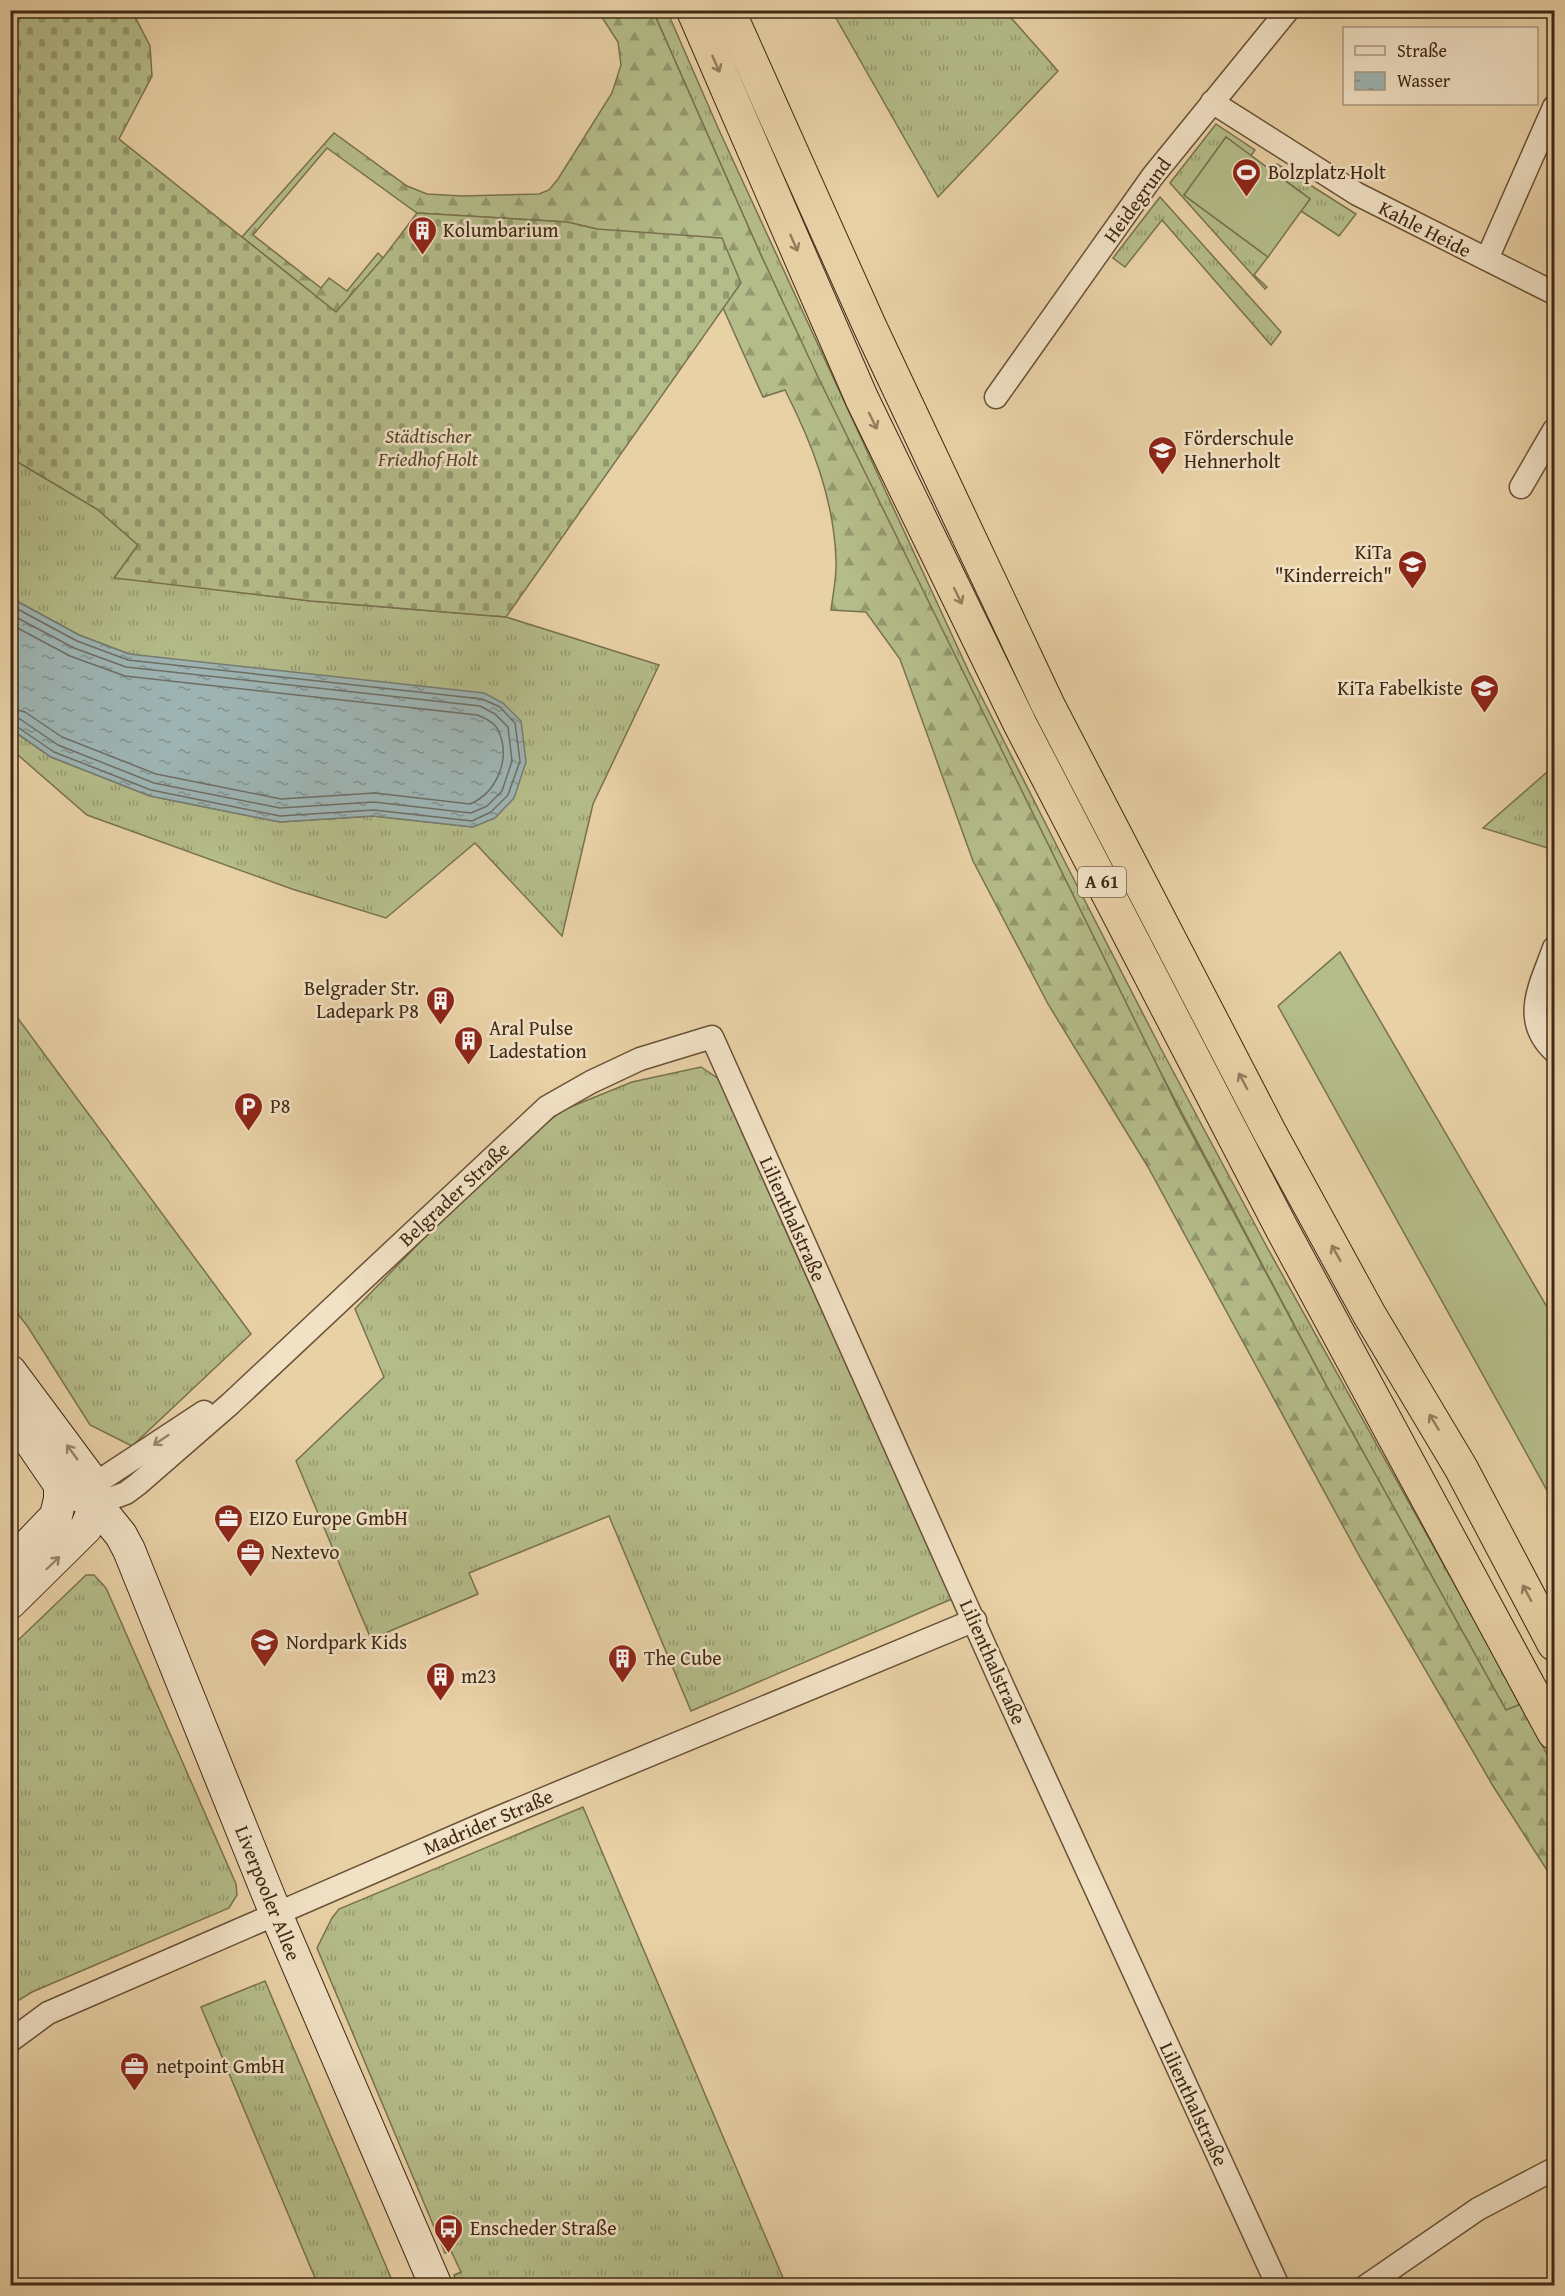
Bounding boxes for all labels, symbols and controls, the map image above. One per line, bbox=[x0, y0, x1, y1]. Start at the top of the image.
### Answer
legend bbox=[1343, 27, 1538, 105]
text: Straße bbox=[1397, 37, 1447, 64]
one-way arrow bbox=[711, 54, 722, 73]
text: Wasser bbox=[1397, 67, 1451, 94]
street label: Heidegrund bbox=[1096, 151, 1178, 248]
sports icon: Bolzplatz Holt bbox=[1231, 156, 1263, 198]
place label: Bolzplatz Holt bbox=[1268, 157, 1386, 186]
street label: Kahle Heide bbox=[1374, 193, 1476, 264]
building icon: Kolumbarium bbox=[406, 214, 438, 256]
place label: Kolumbarium bbox=[443, 215, 559, 244]
one-way arrow bbox=[789, 233, 800, 251]
one-way arrow bbox=[868, 412, 879, 430]
park label: Städtischer Friedhof Holt bbox=[377, 421, 479, 473]
place label: Förderschule Hehnerholt bbox=[1184, 423, 1294, 475]
school or university icon: Förderschule Hehnerholt bbox=[1147, 434, 1179, 476]
place label: KiTa "Kinderreich" bbox=[1275, 537, 1393, 589]
school or university icon: KiTa "Kinderreich" bbox=[1397, 548, 1429, 590]
one-way arrow bbox=[953, 587, 965, 605]
school or university icon: KiTa Fabelkiste bbox=[1468, 672, 1500, 714]
place label: KiTa Fabelkiste bbox=[1337, 673, 1463, 702]
road number: A 61 bbox=[1078, 867, 1126, 897]
place label: Belgrader Str. Ladepark P8 bbox=[304, 973, 419, 1025]
building icon: Belgrader Str. Ladepark P8 bbox=[424, 984, 456, 1026]
place label: Aral Pulse Ladestation bbox=[489, 1013, 587, 1065]
building icon: Aral Pulse Ladestation bbox=[452, 1024, 484, 1066]
one-way arrow bbox=[1237, 1073, 1248, 1091]
parking icon: P8 bbox=[233, 1090, 265, 1132]
place label: P8 bbox=[270, 1091, 290, 1120]
street label: Belgrader Straße bbox=[392, 1135, 515, 1253]
street label: Lilienthalstraße bbox=[753, 1152, 834, 1286]
one-way arrow bbox=[1330, 1245, 1342, 1262]
one-way arrow bbox=[1427, 1414, 1439, 1431]
one-way arrow bbox=[154, 1434, 170, 1446]
one-way arrow bbox=[66, 1444, 79, 1460]
office icon: EIZO Europe GmbH bbox=[212, 1502, 244, 1544]
place label: EIZO Europe GmbH bbox=[249, 1503, 408, 1532]
office icon: Nextevo bbox=[234, 1536, 266, 1578]
place label: Nextevo bbox=[271, 1537, 340, 1566]
one-way arrow bbox=[45, 1556, 60, 1570]
one-way arrow bbox=[1521, 1584, 1532, 1602]
street label: Lilienthalstraße bbox=[953, 1595, 1034, 1729]
school or university icon: Nordpark Kids bbox=[249, 1626, 281, 1668]
place label: Nordpark Kids bbox=[286, 1627, 407, 1656]
building icon: The Cube bbox=[607, 1642, 639, 1684]
place label: The Cube bbox=[644, 1643, 722, 1672]
building icon: m23 bbox=[424, 1660, 456, 1702]
place label: m23 bbox=[461, 1661, 497, 1690]
street label: Madrider Straße bbox=[418, 1781, 557, 1862]
street label: Liverpooler Allee bbox=[228, 1821, 309, 1965]
street label: Lilienthalstraße bbox=[1153, 2037, 1236, 2171]
office icon: netpoint GmbH bbox=[119, 2050, 151, 2092]
place label: netpoint GmbH bbox=[156, 2051, 285, 2080]
bus stop icon: Enscheder Straße bbox=[433, 2212, 465, 2254]
place label: Enscheder Straße bbox=[470, 2213, 617, 2242]

